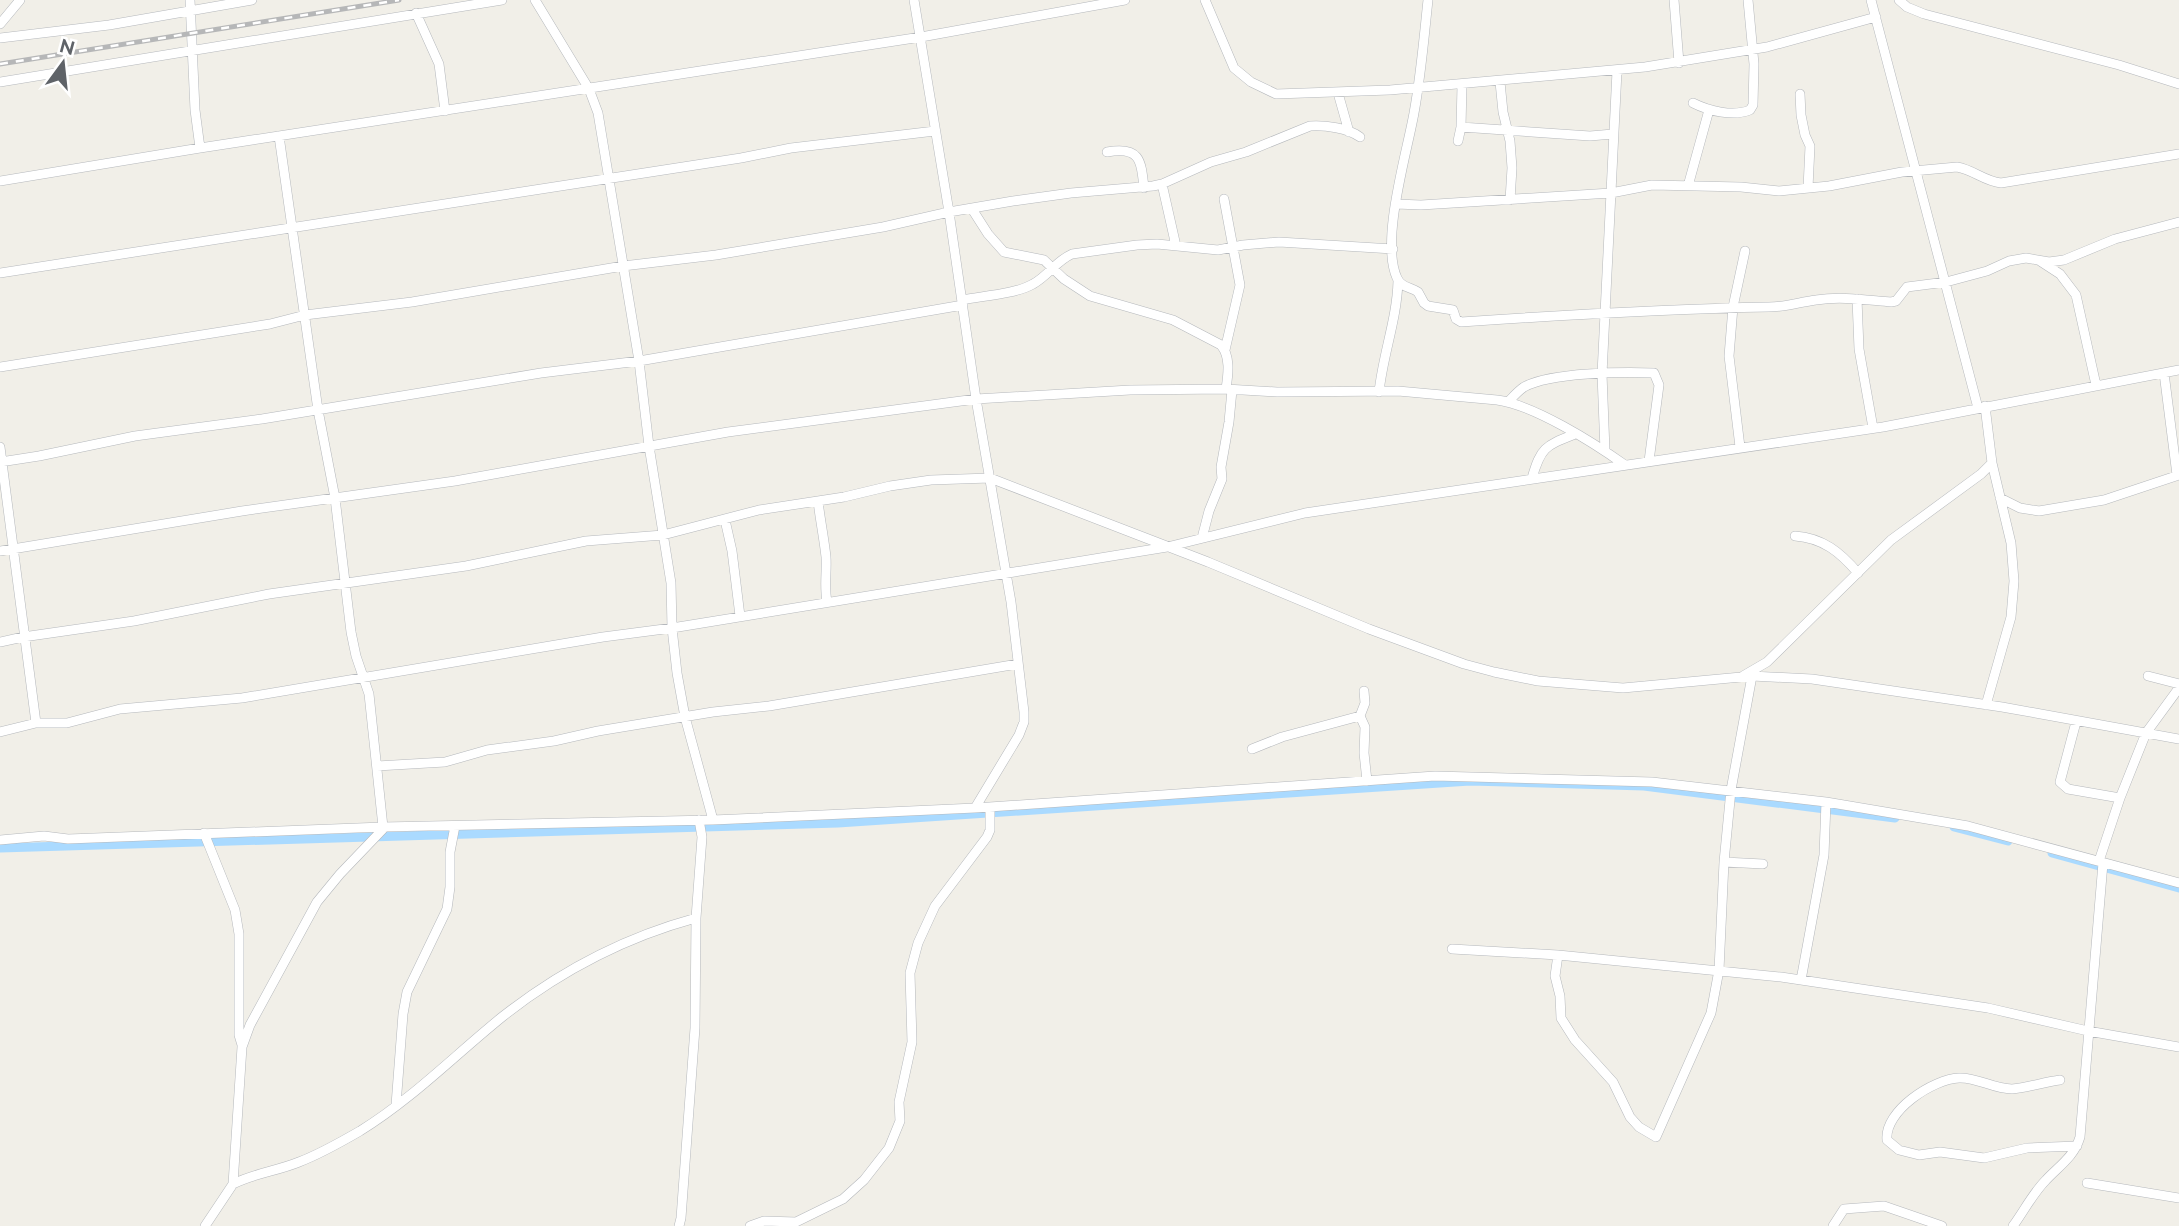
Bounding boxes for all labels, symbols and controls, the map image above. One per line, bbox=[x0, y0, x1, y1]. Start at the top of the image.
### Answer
north arrow bbox=[28, 28, 98, 98]
text: N bbox=[58, 34, 77, 59]

